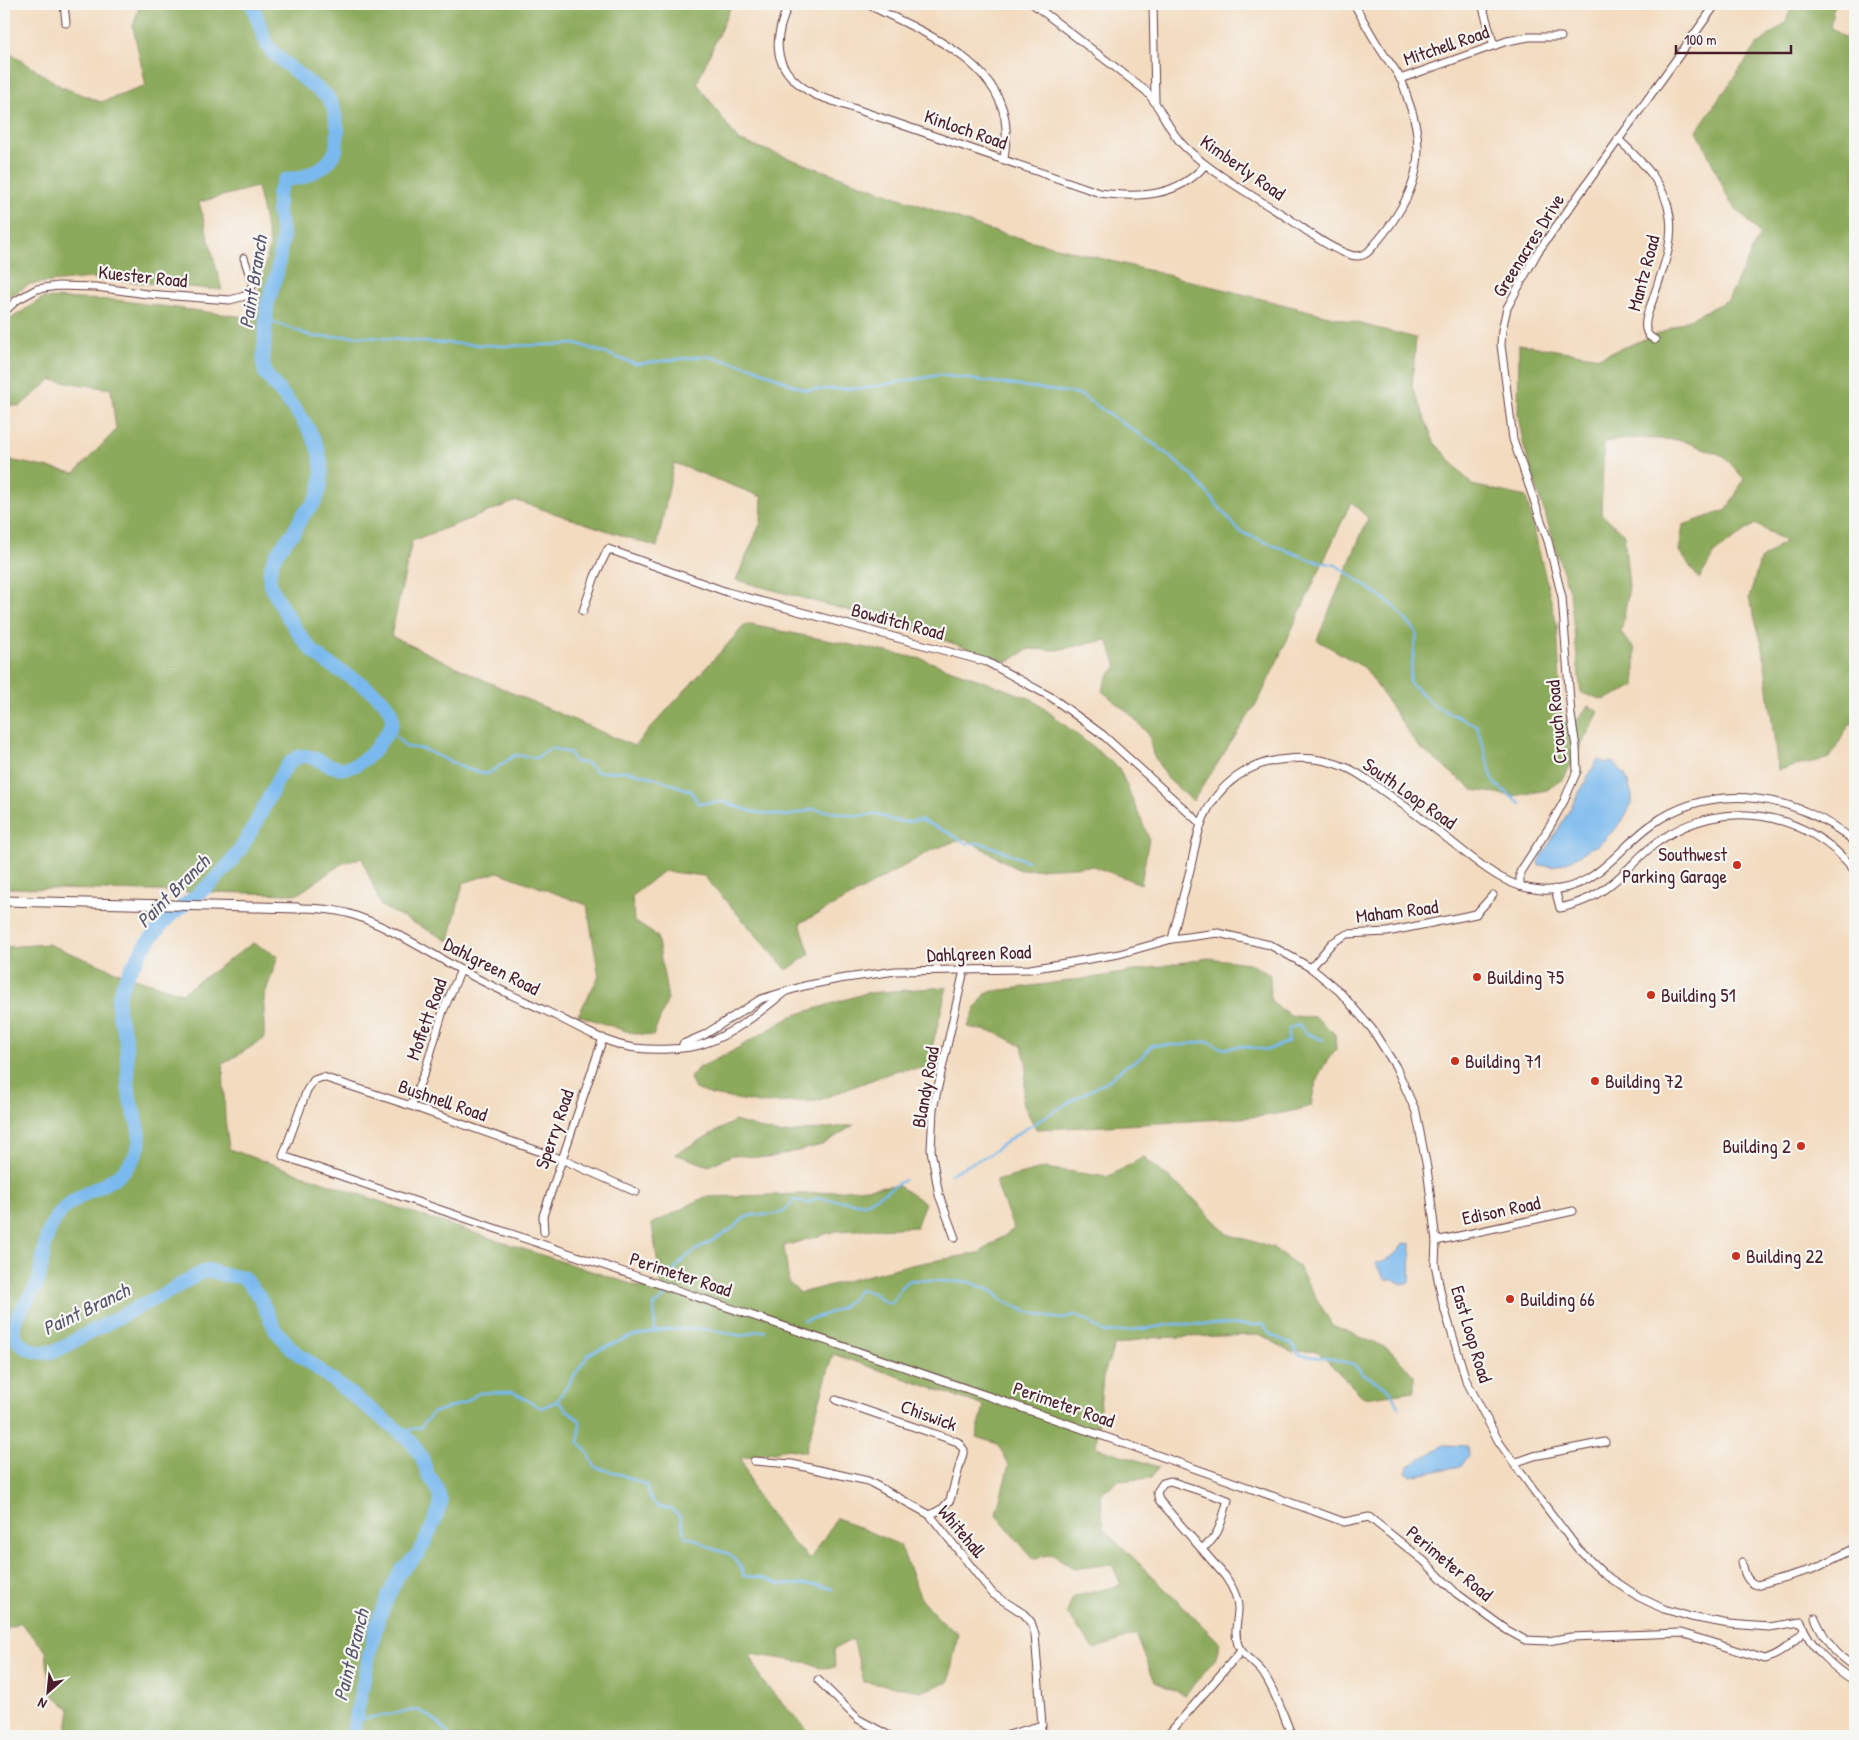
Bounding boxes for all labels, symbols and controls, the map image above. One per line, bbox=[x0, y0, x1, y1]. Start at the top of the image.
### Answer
street label: Mitchell Road bbox=[1400, 18, 1493, 72]
scale bar bbox=[1676, 22, 1792, 54]
text: 100 m bbox=[1684, 29, 1717, 50]
street label: Kinloch Road bbox=[921, 103, 1012, 156]
street label: Kimberly Road bbox=[1195, 128, 1291, 206]
street label: Greenacres Drive bbox=[1486, 188, 1570, 302]
water label: Paint Branch bbox=[232, 232, 273, 330]
street label: Mantz Road bbox=[1620, 232, 1666, 314]
street label: Kuester Road bbox=[97, 258, 189, 294]
street label: Bowditch Road bbox=[849, 596, 948, 646]
street label: Crouch Road bbox=[1539, 679, 1573, 765]
street label: South Loop Road bbox=[1358, 751, 1463, 835]
place label: Southwest Parking Garage bbox=[1622, 841, 1727, 889]
water label: Paint Branch bbox=[130, 847, 216, 933]
marker: Southwest Parking Garage bbox=[1731, 859, 1743, 871]
street label: Maham Road bbox=[1354, 893, 1440, 929]
street label: Dahlgreen Road bbox=[440, 931, 545, 1002]
street label: Dahlgreen Road bbox=[926, 938, 1032, 968]
place label: Building 75 bbox=[1487, 964, 1564, 990]
marker: Building 75 bbox=[1471, 971, 1483, 983]
street label: Moffett Road bbox=[399, 974, 453, 1063]
place label: Building 51 bbox=[1661, 982, 1736, 1008]
marker: Building 51 bbox=[1645, 989, 1657, 1001]
street label: Blandy Road bbox=[905, 1044, 945, 1129]
place label: Building 71 bbox=[1465, 1048, 1541, 1074]
marker: Building 71 bbox=[1449, 1055, 1461, 1067]
place label: Building 72 bbox=[1605, 1068, 1683, 1094]
street label: Bushnell Road bbox=[395, 1073, 491, 1128]
marker: Building 72 bbox=[1589, 1075, 1601, 1087]
street label: Sperry Road bbox=[528, 1085, 580, 1172]
place label: Building 2 bbox=[1722, 1133, 1791, 1159]
marker: Building 2 bbox=[1795, 1140, 1807, 1152]
street label: Edison Road bbox=[1460, 1189, 1543, 1231]
place label: Building 22 bbox=[1746, 1243, 1824, 1269]
street label: Perimeter Road bbox=[627, 1245, 736, 1303]
marker: Building 22 bbox=[1730, 1250, 1742, 1262]
water label: Paint Branch bbox=[38, 1275, 135, 1341]
street label: East Loop Road bbox=[1445, 1282, 1499, 1386]
place label: Building 66 bbox=[1520, 1286, 1595, 1312]
marker: Building 66 bbox=[1504, 1293, 1516, 1305]
street label: Perimeter Road bbox=[1010, 1375, 1119, 1434]
street label: Chiswick bbox=[897, 1393, 961, 1437]
street label: Whitehall bbox=[932, 1499, 992, 1564]
street label: Perimeter Road bbox=[1401, 1519, 1499, 1607]
water label: Paint Branch bbox=[326, 1605, 375, 1703]
north arrow bbox=[22, 1668, 72, 1718]
text: N bbox=[34, 1694, 50, 1714]

